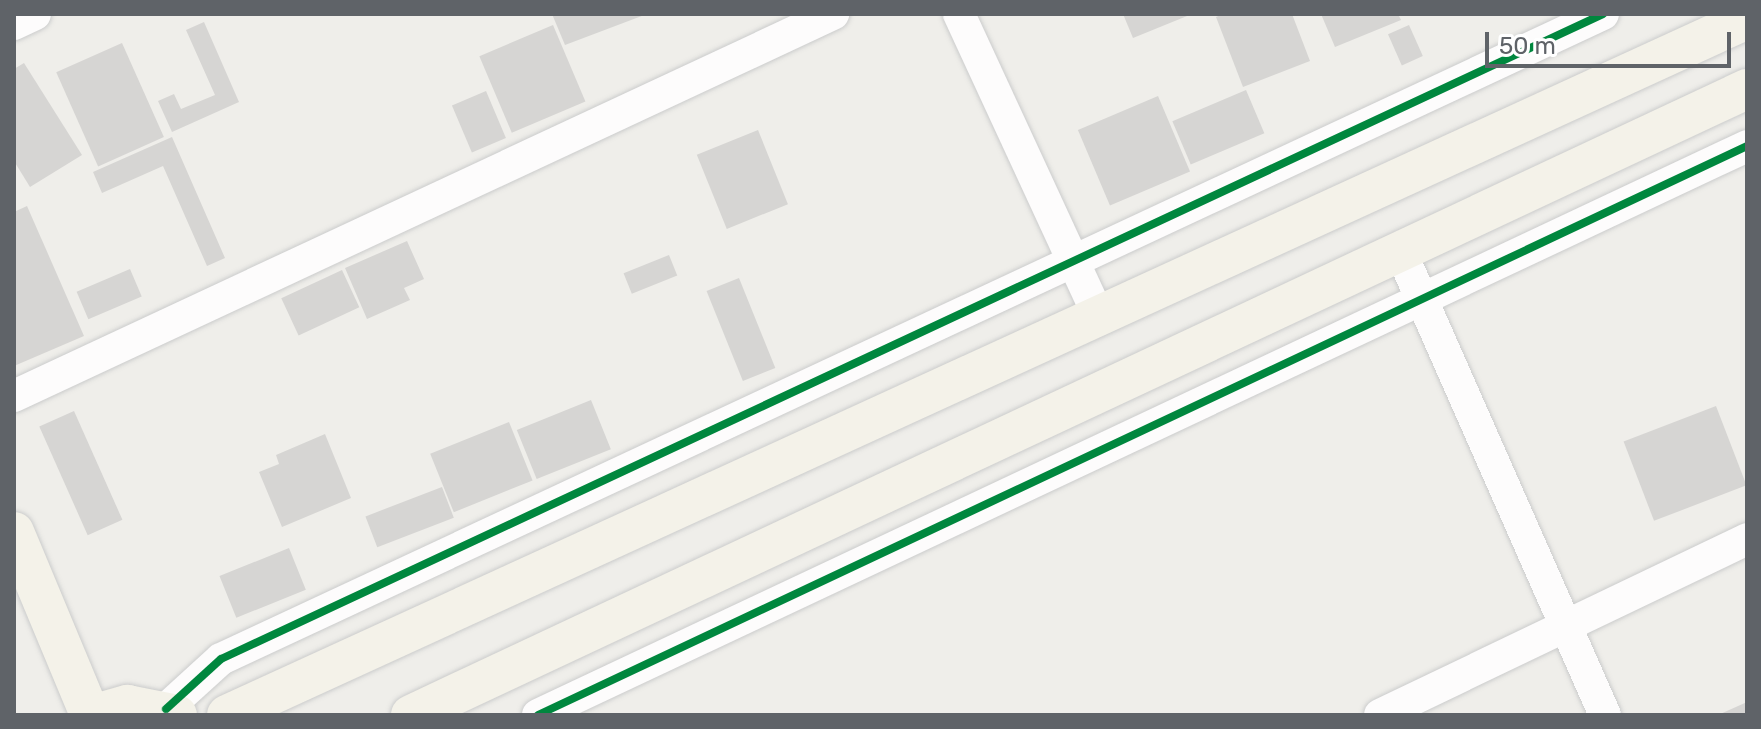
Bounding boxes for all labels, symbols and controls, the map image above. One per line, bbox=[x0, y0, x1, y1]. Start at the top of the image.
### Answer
scale bar bbox=[1489, 16, 1735, 66]
text: 50 m bbox=[1499, 32, 1556, 60]

